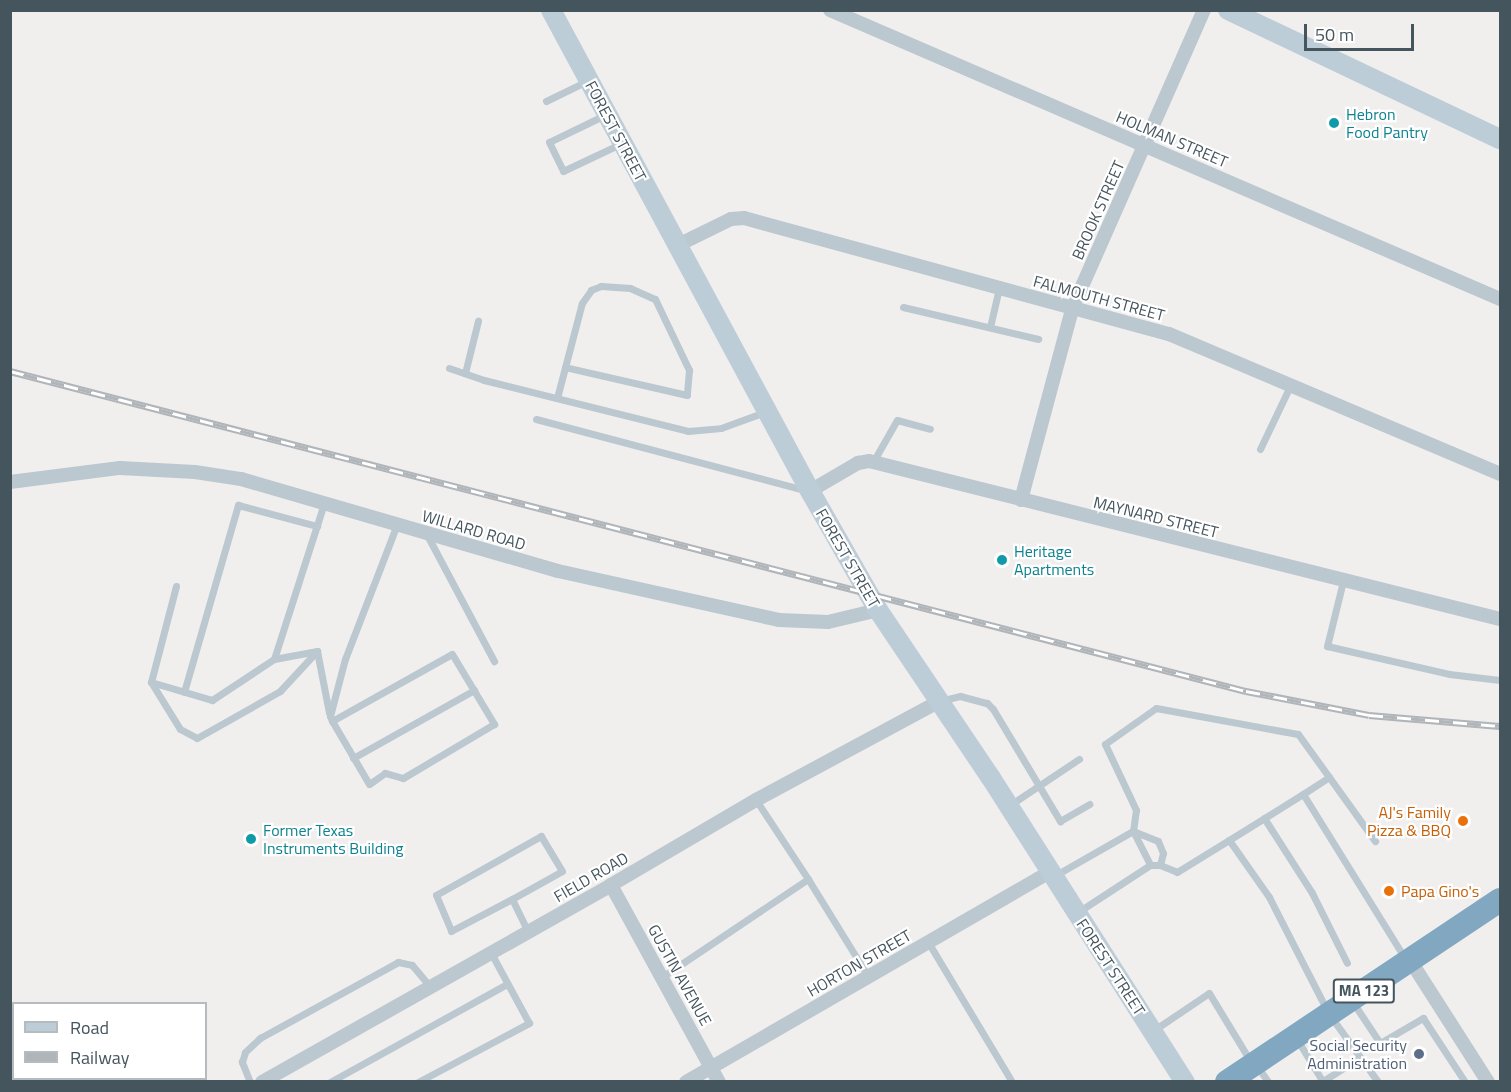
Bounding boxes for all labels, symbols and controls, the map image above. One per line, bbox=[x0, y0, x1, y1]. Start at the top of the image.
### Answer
scale bar bbox=[1307, 12, 1416, 50]
text: 50 m bbox=[1315, 21, 1354, 48]
street label: FOREST STREET bbox=[581, 77, 651, 185]
place label: Hebron Food Pantry bbox=[1346, 104, 1428, 142]
street label: HOLMAN STREET bbox=[1113, 107, 1231, 171]
marker: Hebron Food Pantry bbox=[1327, 116, 1341, 130]
street label: BROOK STREET bbox=[1068, 157, 1128, 263]
street label: FALMOUTH STREET bbox=[1031, 271, 1167, 325]
street label: MAYNARD STREET bbox=[1092, 492, 1220, 542]
street label: FOREST STREET bbox=[812, 505, 884, 611]
street label: WILLARD ROAD bbox=[420, 506, 528, 554]
place label: Heritage Apartments bbox=[1014, 541, 1094, 579]
marker: Heritage Apartments bbox=[995, 553, 1009, 567]
place label: AJ's Family Pizza & BBQ bbox=[1367, 802, 1451, 840]
marker: AJ's Family Pizza & BBQ bbox=[1456, 814, 1470, 828]
place label: Former Texas Instruments Building bbox=[263, 820, 404, 858]
marker: Former Texas Instruments Building bbox=[244, 832, 258, 846]
street label: FIELD ROAD bbox=[550, 848, 632, 906]
place label: Papa Gino's bbox=[1401, 881, 1479, 901]
marker: Papa Gino's bbox=[1382, 884, 1396, 898]
street label: FOREST STREET bbox=[1073, 915, 1149, 1019]
street label: GUSTIN AVENUE bbox=[644, 921, 716, 1029]
street label: HORTON STREET bbox=[803, 925, 915, 1001]
road number: MA 123 bbox=[1332, 979, 1396, 1003]
legend bbox=[12, 1002, 207, 1080]
text: Road bbox=[70, 1014, 109, 1041]
place label: Social Security Administration bbox=[1307, 1035, 1407, 1073]
text: Railway bbox=[70, 1044, 129, 1071]
marker: Social Security Administration bbox=[1412, 1047, 1426, 1061]

